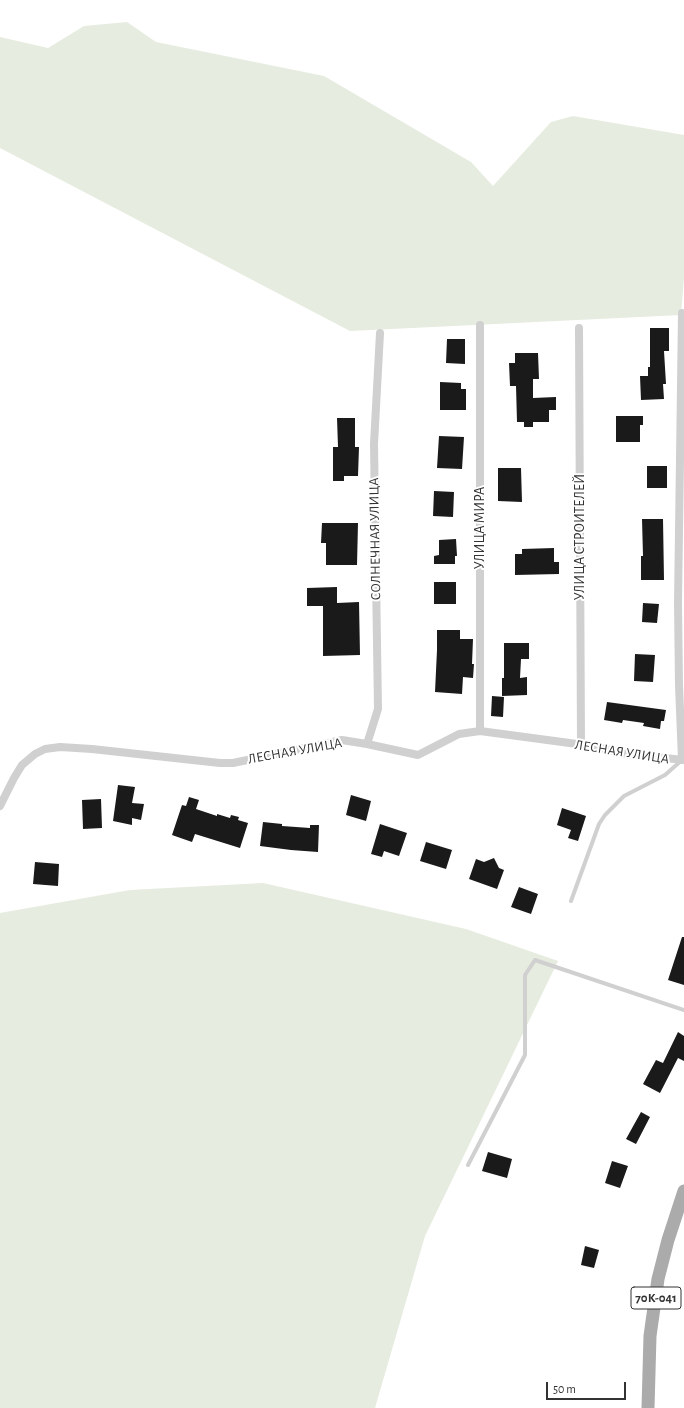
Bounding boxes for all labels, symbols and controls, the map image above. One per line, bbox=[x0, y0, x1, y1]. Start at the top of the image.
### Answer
street label: УЛИЦА СТРОИТЕЛЕЙ bbox=[572, 474, 588, 600]
street label: СОЛНЕЧНАЯ УЛИЦА bbox=[366, 477, 384, 601]
street label: УЛИЦА МИРА bbox=[472, 487, 488, 569]
street label: ЛЕСНАЯ УЛИЦА bbox=[247, 734, 343, 768]
street label: ЛЕСНАЯ УЛИЦА bbox=[574, 736, 670, 768]
road number: 70К-041 bbox=[631, 1287, 681, 1309]
scale bar bbox=[548, 1374, 628, 1400]
text: 50 m bbox=[553, 1383, 576, 1395]

